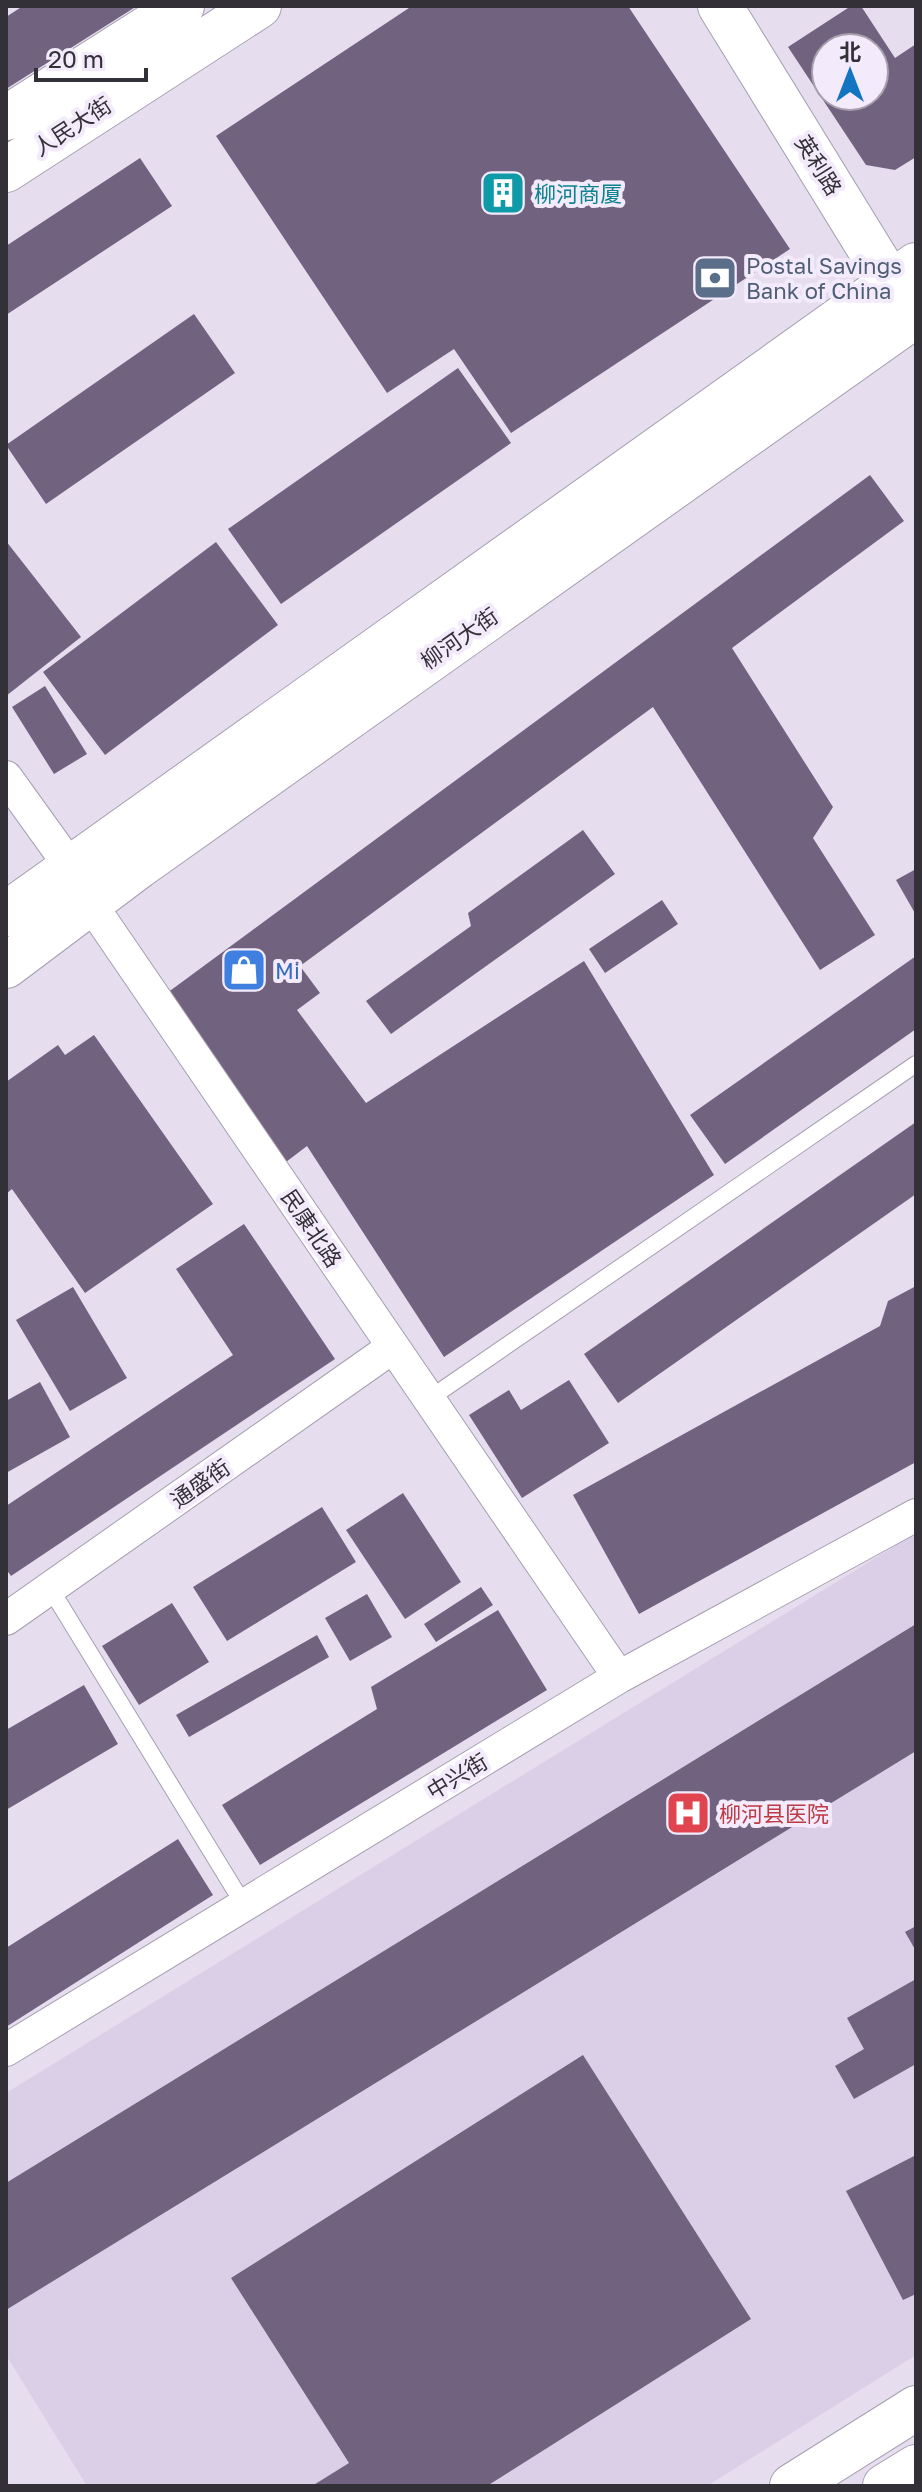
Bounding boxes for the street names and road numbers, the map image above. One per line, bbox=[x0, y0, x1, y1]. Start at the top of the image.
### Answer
street label: 人民大街 bbox=[28, 91, 116, 161]
street label: 英利路 bbox=[790, 130, 848, 200]
street label: 柳河大街 bbox=[415, 602, 503, 674]
street label: 民康北路 bbox=[276, 1184, 348, 1272]
street label: 通盛街 bbox=[165, 1453, 235, 1513]
street label: 中兴街 bbox=[422, 1747, 492, 1805]

